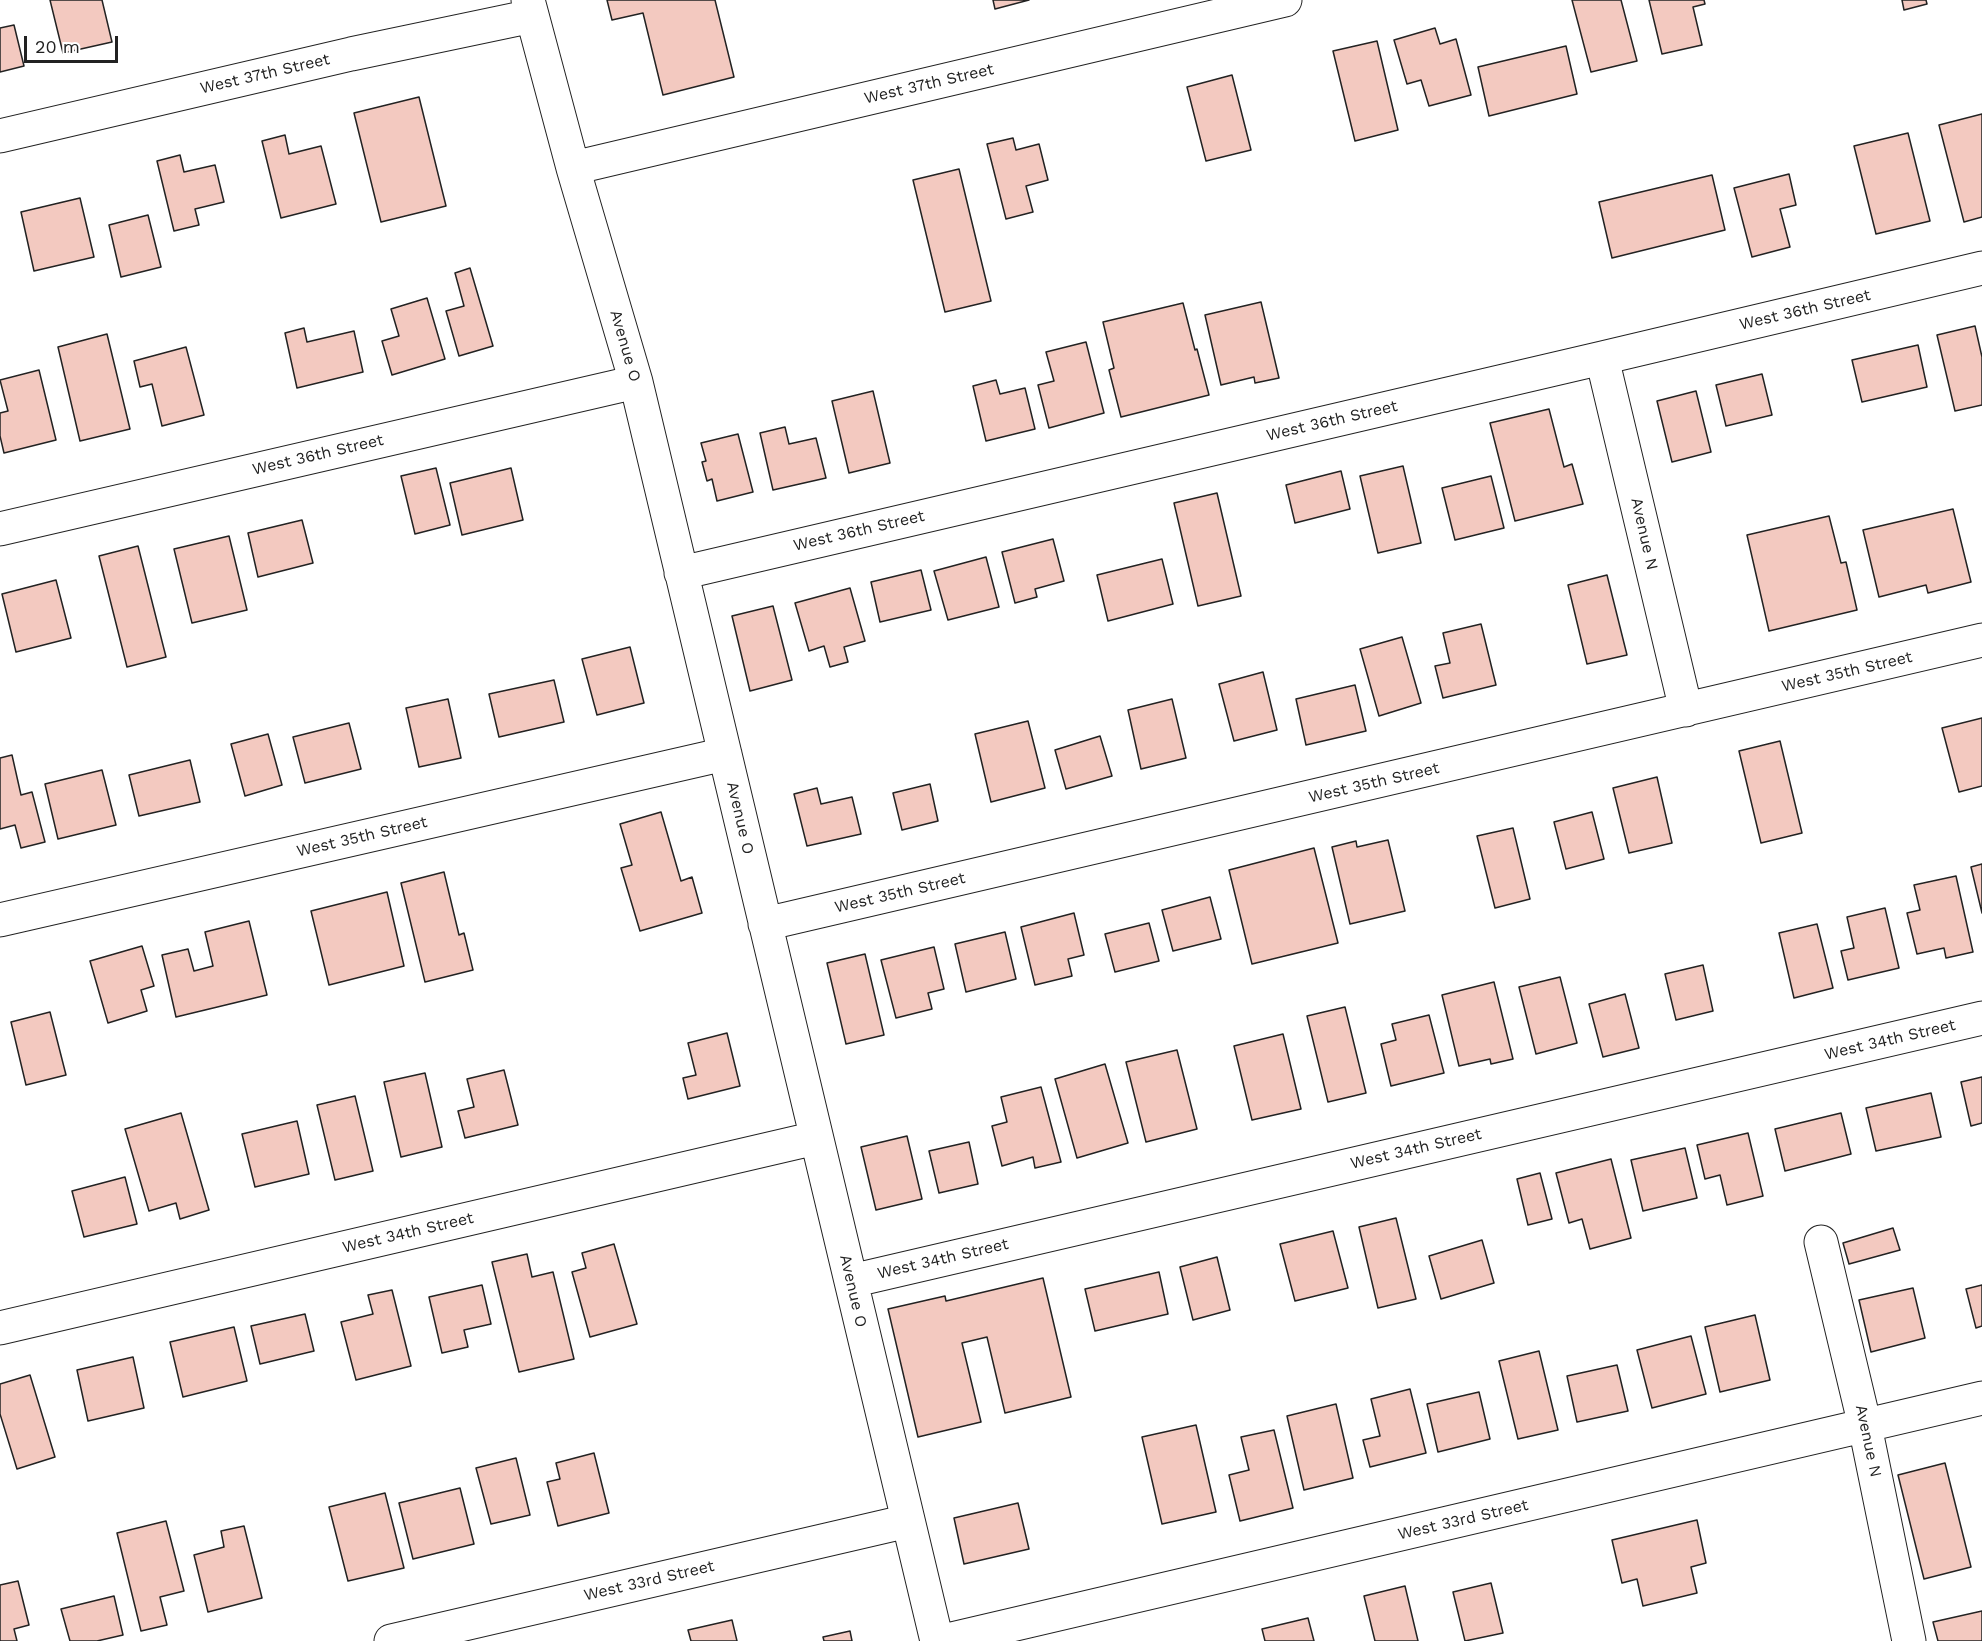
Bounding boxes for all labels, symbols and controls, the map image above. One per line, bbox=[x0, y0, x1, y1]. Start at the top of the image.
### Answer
scale bar bbox=[27, 24, 122, 62]
text: 20 m bbox=[35, 36, 80, 57]
street label: West 37th Street bbox=[198, 50, 332, 98]
street label: West 37th Street bbox=[862, 60, 996, 108]
street label: West 36th Street bbox=[1738, 286, 1872, 334]
street label: Avenue O bbox=[606, 308, 644, 384]
street label: West 36th Street bbox=[1265, 397, 1399, 445]
street label: West 36th Street bbox=[251, 431, 385, 479]
street label: Avenue N bbox=[1626, 496, 1662, 572]
street label: West 36th Street bbox=[792, 507, 926, 555]
street label: West 35th Street bbox=[1780, 648, 1914, 696]
street label: West 35th Street bbox=[1307, 759, 1441, 807]
street label: Avenue O bbox=[722, 780, 758, 856]
street label: West 35th Street bbox=[295, 813, 429, 861]
street label: West 35th Street bbox=[833, 869, 967, 917]
street label: West 34th Street bbox=[1823, 1016, 1957, 1064]
street label: West 34th Street bbox=[1349, 1125, 1483, 1173]
street label: West 34th Street bbox=[341, 1209, 475, 1257]
street label: West 34th Street bbox=[876, 1235, 1010, 1283]
street label: Avenue O bbox=[835, 1253, 871, 1329]
street label: Avenue N bbox=[1851, 1403, 1885, 1479]
street label: West 33rd Street bbox=[1396, 1496, 1530, 1544]
street label: West 33rd Street bbox=[582, 1557, 716, 1605]

